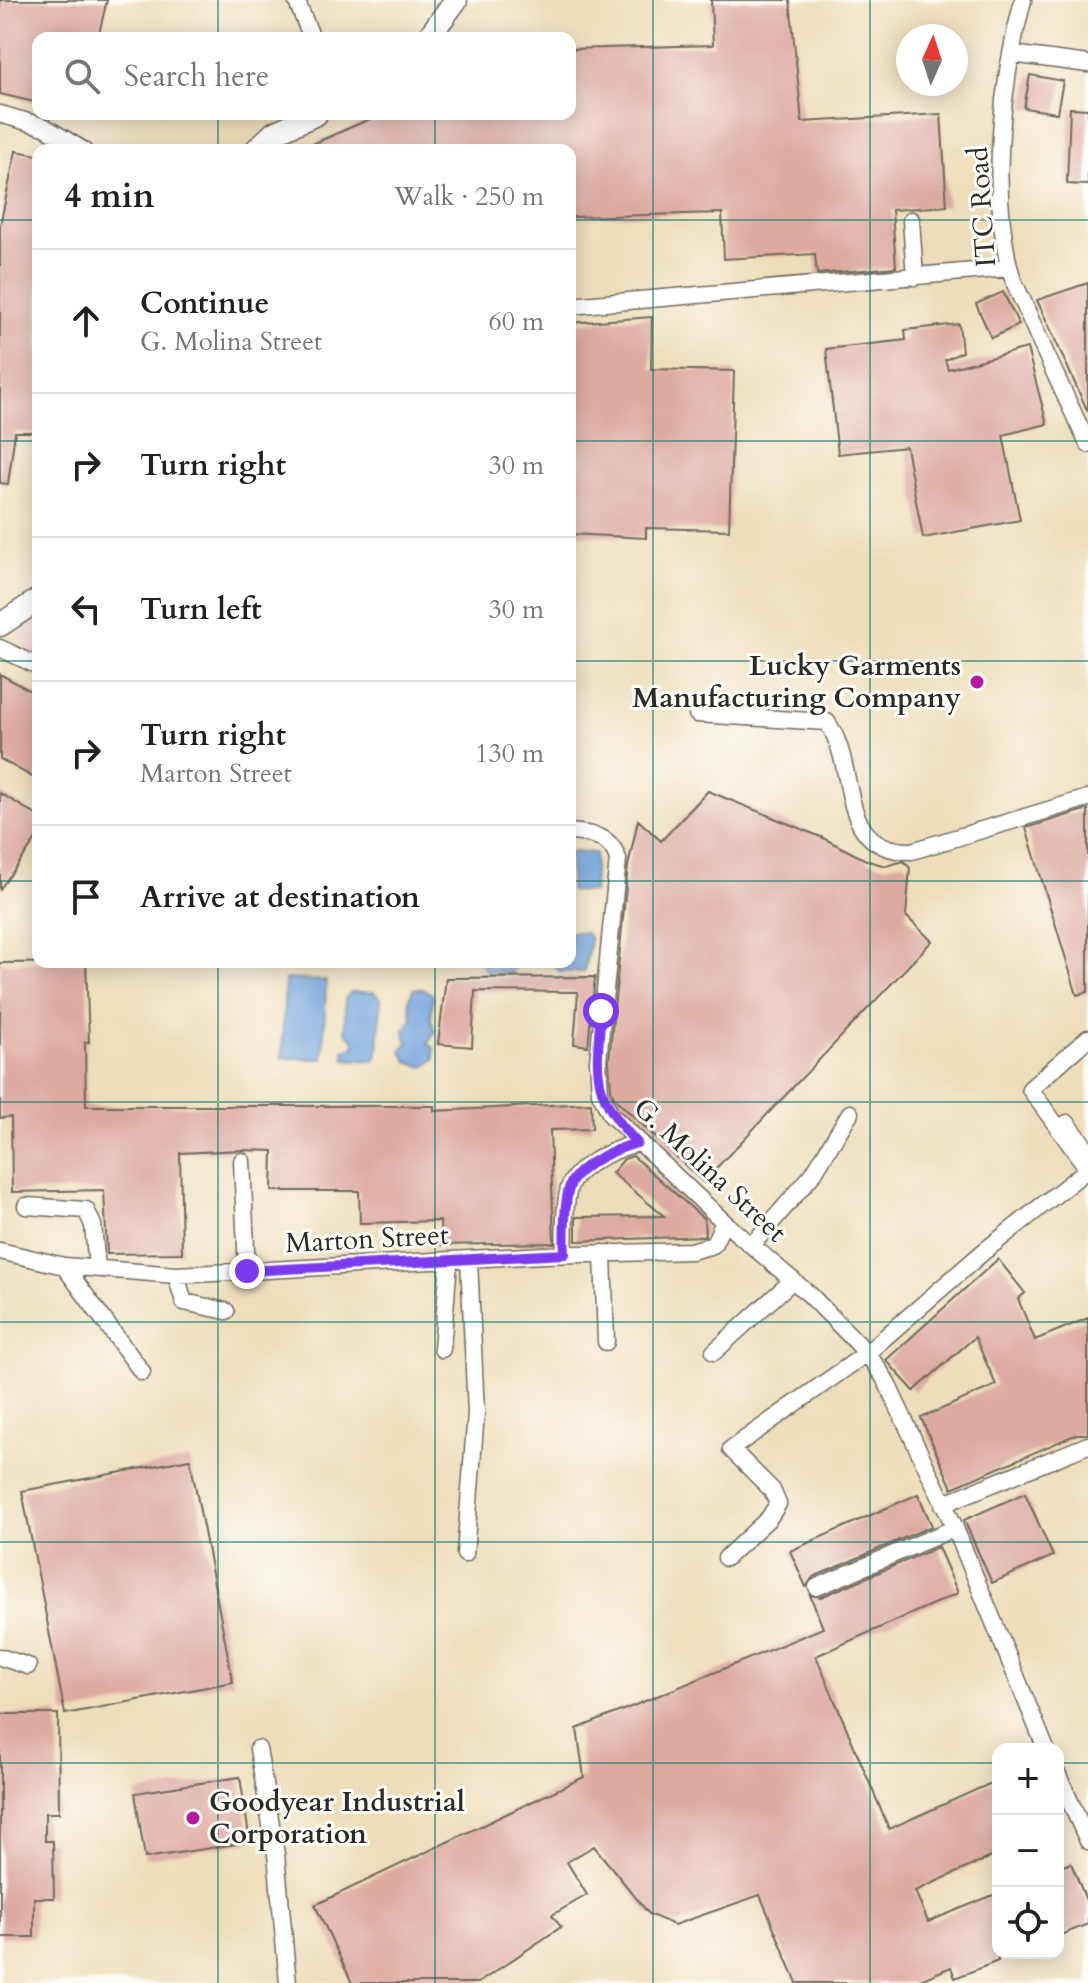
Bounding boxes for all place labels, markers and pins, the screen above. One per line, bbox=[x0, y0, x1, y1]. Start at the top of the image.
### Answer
place label: Lucky Garments Manufacturing Company bbox=[632, 647, 961, 717]
marker: Lucky Garments Manufacturing Company bbox=[968, 673, 986, 691]
place label: Goodyear Industrial Corporation bbox=[209, 1783, 465, 1853]
marker: Goodyear Industrial Corporation bbox=[184, 1809, 202, 1827]

